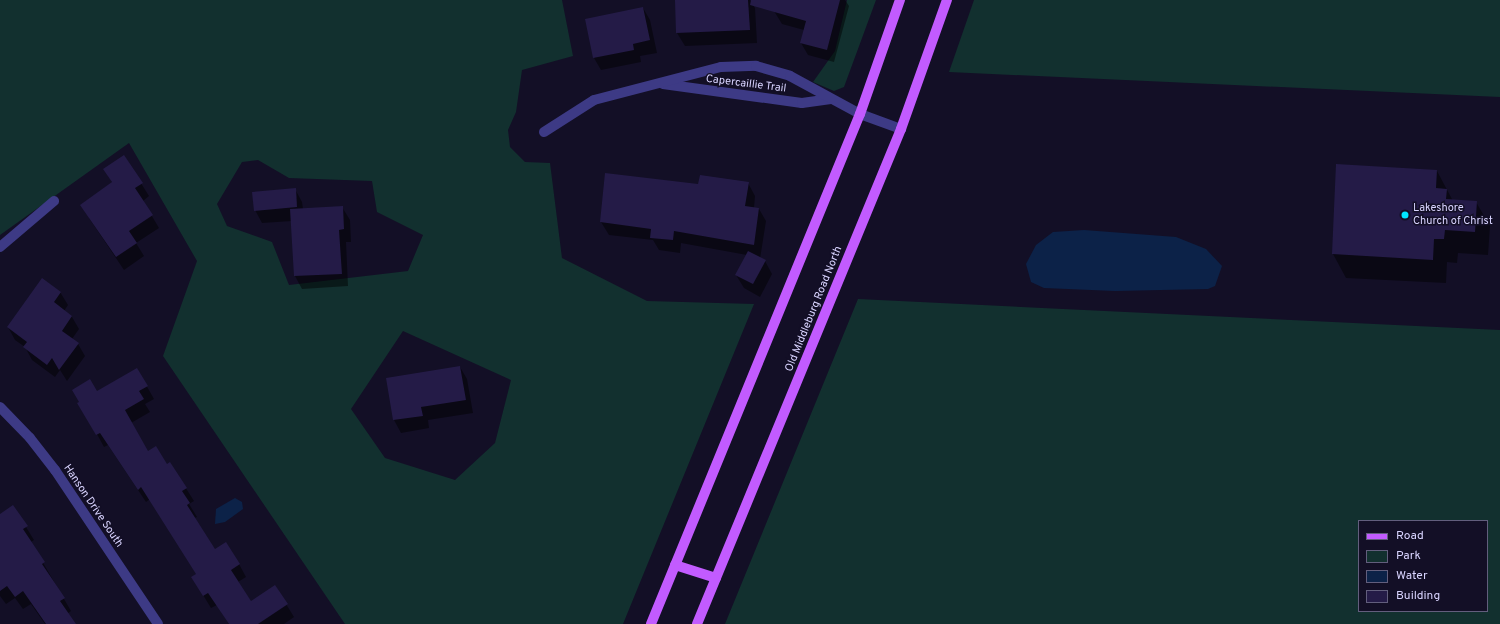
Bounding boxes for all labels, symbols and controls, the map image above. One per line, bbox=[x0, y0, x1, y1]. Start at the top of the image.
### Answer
street label: Capercaillie Trail bbox=[705, 72, 787, 96]
place label: Lakeshore Church of Christ bbox=[1413, 202, 1493, 228]
marker: Lakeshore Church of Christ bbox=[1400, 210, 1410, 220]
street label: Old Middleburg Road North bbox=[783, 244, 845, 374]
street label: Hanson Drive South bbox=[60, 462, 126, 550]
legend bbox=[1358, 520, 1488, 612]
text: Road bbox=[1396, 528, 1424, 544]
text: Park bbox=[1396, 548, 1421, 564]
text: Water bbox=[1396, 568, 1428, 584]
text: Building bbox=[1396, 588, 1440, 604]

